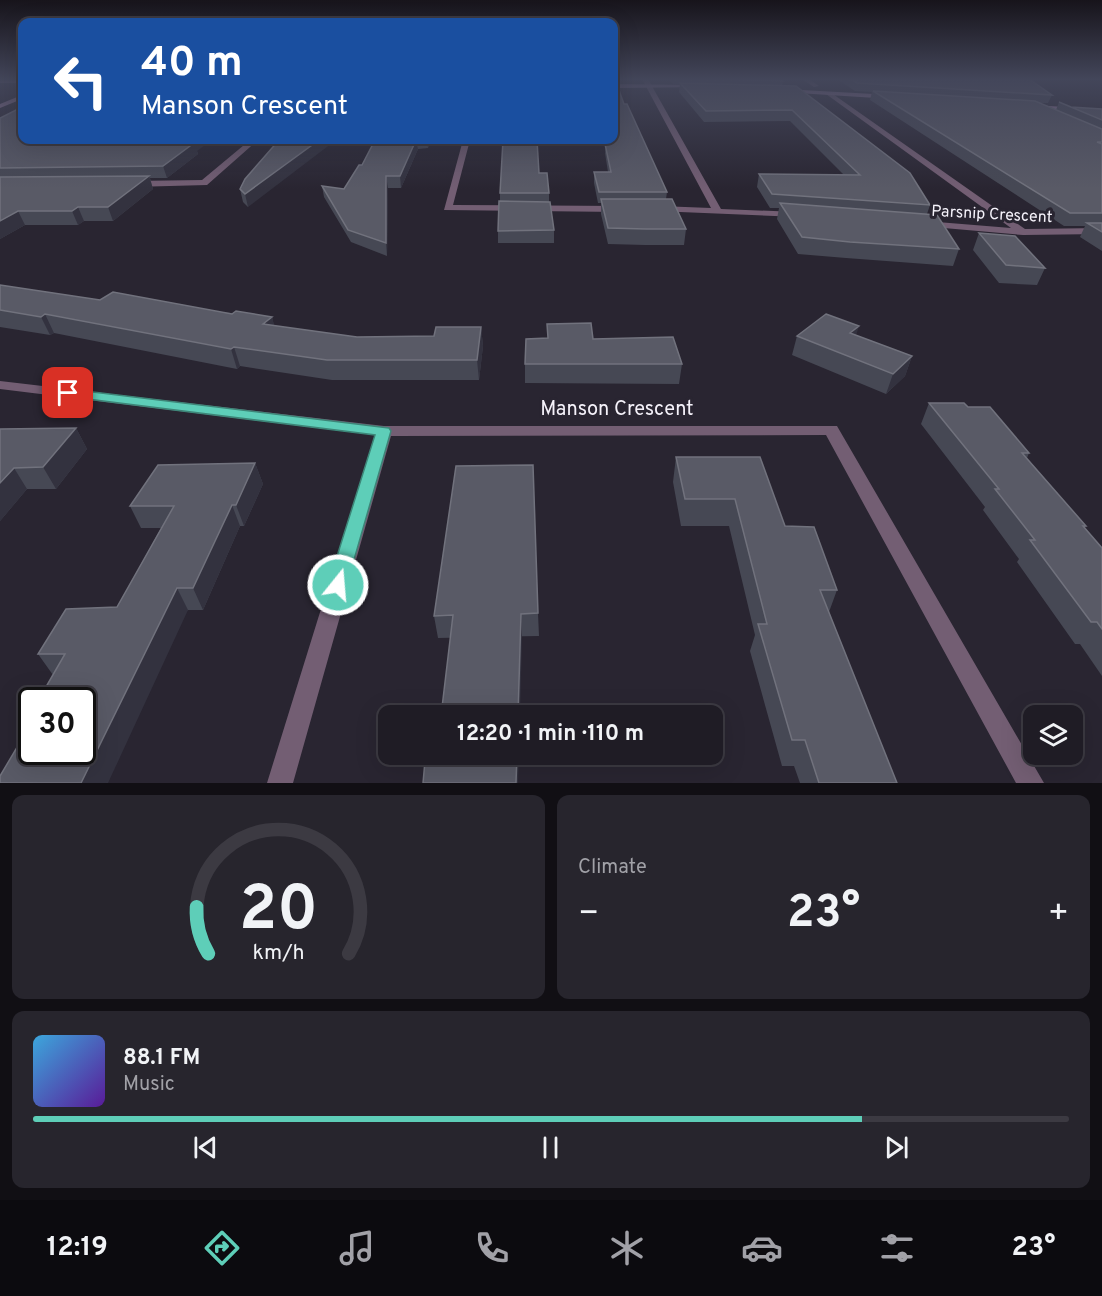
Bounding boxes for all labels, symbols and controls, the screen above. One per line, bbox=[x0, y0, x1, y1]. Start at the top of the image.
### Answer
text: 40 m bbox=[141, 38, 243, 91]
icon: left bbox=[42, 42, 120, 120]
text: Manson Crescent bbox=[141, 90, 348, 124]
street label: Parsnip Crescent bbox=[931, 202, 1053, 228]
pin bbox=[42, 367, 93, 418]
icon: arrive bbox=[51, 376, 84, 409]
street label: Manson Crescent bbox=[540, 397, 694, 423]
position arrow bbox=[306, 553, 370, 617]
speed limit sign: 30 bbox=[18, 687, 96, 765]
map controls bbox=[1023, 705, 1083, 765]
button: layers bbox=[1023, 705, 1083, 765]
text: 12:20 · 1 min · 110 m bbox=[457, 721, 644, 748]
text: Climate bbox=[578, 855, 647, 881]
text: 20 bbox=[239, 873, 318, 952]
text: 23° bbox=[787, 886, 860, 943]
text: − bbox=[578, 894, 599, 936]
text: + bbox=[1048, 894, 1069, 936]
text: km/h bbox=[252, 940, 305, 967]
text: 88.1 FM bbox=[123, 1045, 200, 1072]
text: Music bbox=[123, 1072, 175, 1098]
icon: previous bbox=[189, 1131, 222, 1164]
icon: pause bbox=[534, 1131, 567, 1164]
icon: next bbox=[880, 1131, 913, 1164]
icon: directions bbox=[201, 1227, 243, 1269]
icon: music bbox=[336, 1227, 378, 1269]
icon: phone bbox=[471, 1227, 513, 1269]
icon: climate bbox=[606, 1227, 648, 1269]
icon: car bbox=[741, 1227, 783, 1269]
icon: filters bbox=[876, 1227, 918, 1269]
text: 12:19 bbox=[47, 1231, 108, 1265]
text: 23° bbox=[1011, 1231, 1055, 1265]

